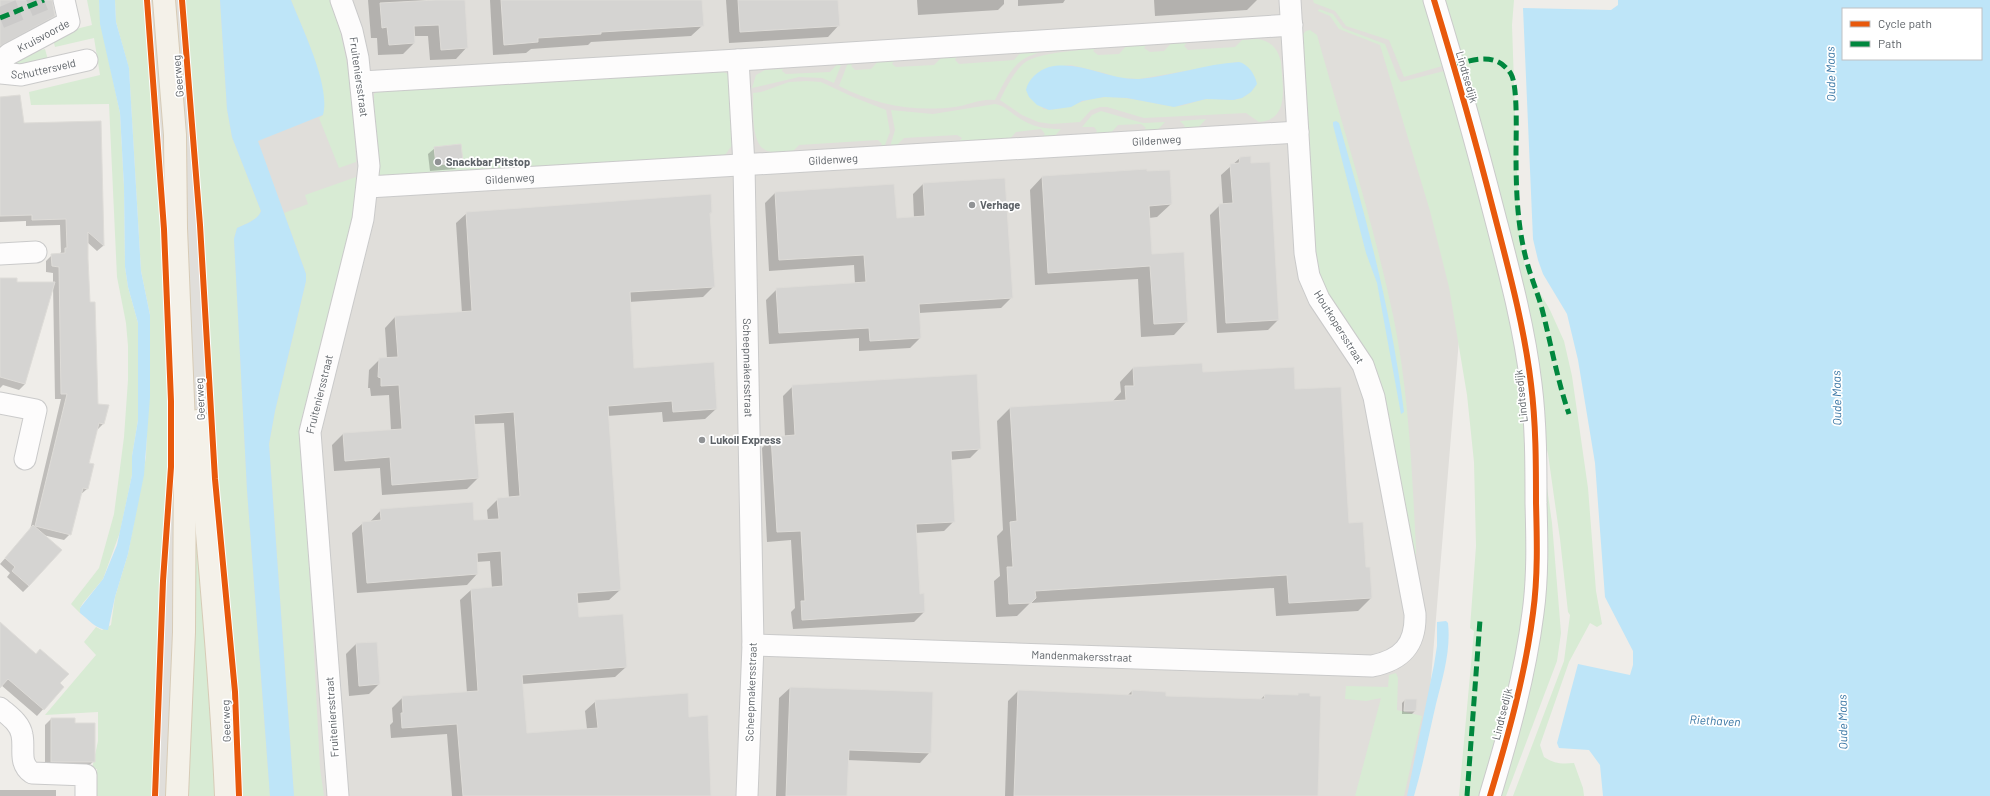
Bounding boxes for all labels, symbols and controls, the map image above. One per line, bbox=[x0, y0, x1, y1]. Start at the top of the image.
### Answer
legend bbox=[1842, 8, 1982, 60]
street label: Kruisvoorde bbox=[15, 16, 72, 54]
text: Cycle path bbox=[1878, 16, 1932, 30]
street label: Fruiteniersstraat bbox=[347, 36, 372, 118]
text: Path bbox=[1878, 36, 1902, 50]
water label: Oude Maas bbox=[1823, 46, 1837, 102]
street label: Lindtsedijk bbox=[1454, 50, 1481, 105]
street label: Geerweg bbox=[169, 54, 186, 98]
street label: Schuttersveld bbox=[10, 56, 77, 81]
street label: Gildenweg bbox=[1132, 132, 1182, 148]
street label: Gildenweg bbox=[808, 151, 858, 167]
place label: Snackbar Pitstop bbox=[446, 155, 530, 168]
marker: Snackbar Pitstop bbox=[433, 157, 443, 167]
street label: Gildenweg bbox=[485, 170, 535, 186]
place label: Verhage bbox=[980, 198, 1020, 211]
marker: Verhage bbox=[967, 200, 977, 210]
street label: Houtkopersstraat bbox=[1312, 288, 1367, 366]
street label: Scheepmakersstraat bbox=[741, 318, 756, 418]
street label: Fruiteniersstraat bbox=[303, 353, 335, 435]
street label: Lindtsedijk bbox=[1511, 368, 1530, 423]
water label: Oude Maas bbox=[1829, 370, 1843, 426]
street label: Geerweg bbox=[192, 377, 207, 420]
place label: Lukoil Express bbox=[710, 433, 781, 446]
marker: Lukoil Express bbox=[697, 435, 707, 445]
street label: Scheepmakersstraat bbox=[742, 642, 759, 742]
street label: Mandenmakersstraat bbox=[1031, 647, 1132, 664]
street label: Fruiteniersstraat bbox=[322, 676, 341, 758]
street label: Lindtsedijk bbox=[1489, 686, 1514, 741]
water label: Oude Maas bbox=[1835, 694, 1849, 750]
street label: Geerweg bbox=[218, 700, 233, 742]
water label: Riethaven bbox=[1689, 712, 1741, 728]

